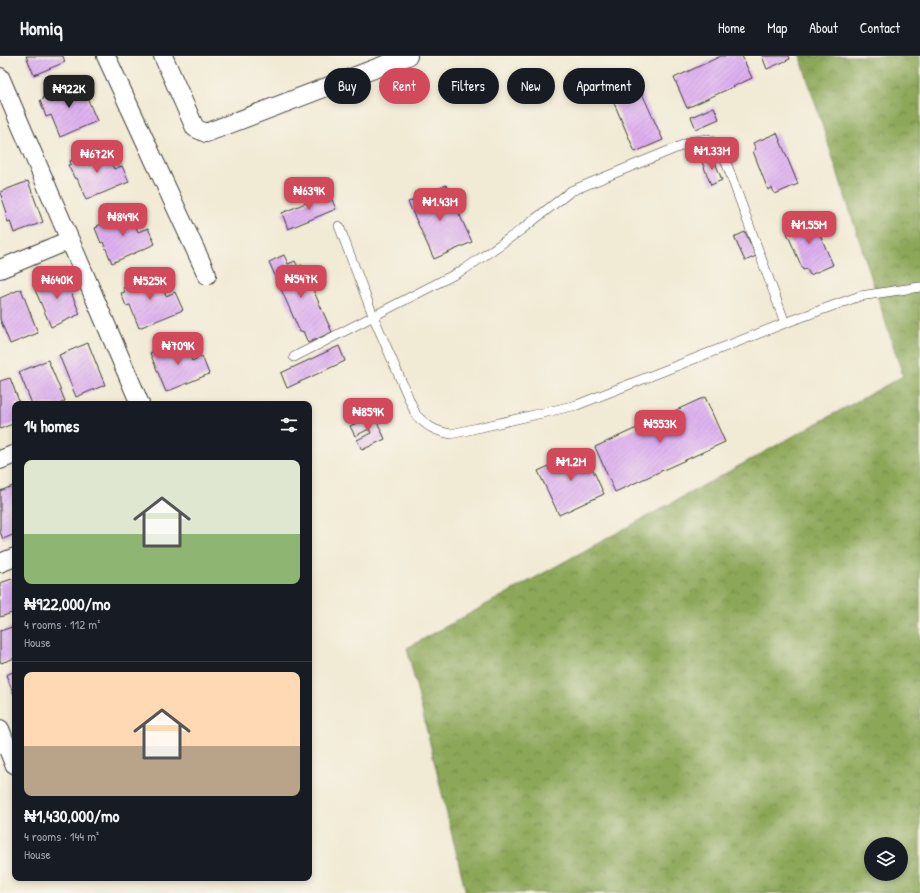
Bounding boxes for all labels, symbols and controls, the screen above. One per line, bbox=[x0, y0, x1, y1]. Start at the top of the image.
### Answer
text: Homiq bbox=[20, 15, 63, 41]
text: Home bbox=[718, 18, 745, 37]
text: Map bbox=[767, 18, 787, 37]
text: About bbox=[809, 18, 838, 37]
text: Contact bbox=[860, 18, 900, 37]
chip: Buy bbox=[324, 68, 371, 104]
chip: Rent bbox=[379, 68, 430, 104]
chip: Filters bbox=[438, 68, 499, 104]
chip: New bbox=[507, 68, 555, 104]
chip: Apartment bbox=[563, 68, 645, 104]
pin: ₦922K bbox=[41, 75, 97, 109]
text: ₦922K bbox=[52, 79, 86, 97]
pin: ₦1.33M bbox=[679, 137, 745, 171]
pin: ₦672K bbox=[69, 140, 125, 174]
text: ₦1.33M bbox=[694, 141, 730, 159]
text: ₦672K bbox=[80, 144, 114, 162]
pin: ₦639K bbox=[281, 177, 337, 211]
text: ₦639K bbox=[293, 181, 325, 199]
pin: ₦1.43M bbox=[407, 188, 473, 222]
text: ₦1.43M bbox=[422, 192, 458, 210]
pin: ₦849K bbox=[95, 203, 151, 237]
text: ₦849K bbox=[107, 207, 139, 225]
pin: ₦1.55M bbox=[776, 211, 842, 245]
text: ₦1.55M bbox=[791, 215, 827, 233]
pin: ₦547K bbox=[273, 265, 329, 299]
pin: ₦640K bbox=[29, 266, 85, 300]
pin: ₦525K bbox=[122, 267, 178, 301]
text: ₦547K bbox=[285, 269, 318, 287]
text: ₦640K bbox=[41, 270, 73, 288]
text: ₦525K bbox=[133, 271, 167, 289]
pin: ₦709K bbox=[150, 332, 206, 366]
text: ₦709K bbox=[161, 336, 195, 354]
pin: ₦859K bbox=[340, 398, 396, 432]
text: ₦859K bbox=[352, 402, 384, 420]
pin: ₦553K bbox=[632, 410, 688, 444]
text: 14 homes bbox=[24, 414, 79, 437]
icon: filters bbox=[278, 414, 300, 436]
text: ₦553K bbox=[643, 414, 677, 432]
pin: ₦1.2M bbox=[543, 448, 599, 482]
text: ₦1.2M bbox=[556, 452, 586, 470]
icon: home bbox=[126, 486, 198, 558]
text: ₦922,000/mo bbox=[24, 592, 110, 615]
text: 4 rooms · 112 m² bbox=[24, 615, 100, 633]
text: House bbox=[24, 633, 51, 651]
icon: home bbox=[126, 698, 198, 770]
text: ₦1,430,000/mo bbox=[24, 804, 119, 827]
text: 4 rooms · 144 m² bbox=[24, 827, 99, 845]
map controls bbox=[864, 837, 908, 881]
button: layers bbox=[864, 837, 908, 881]
text: House bbox=[24, 845, 51, 863]

